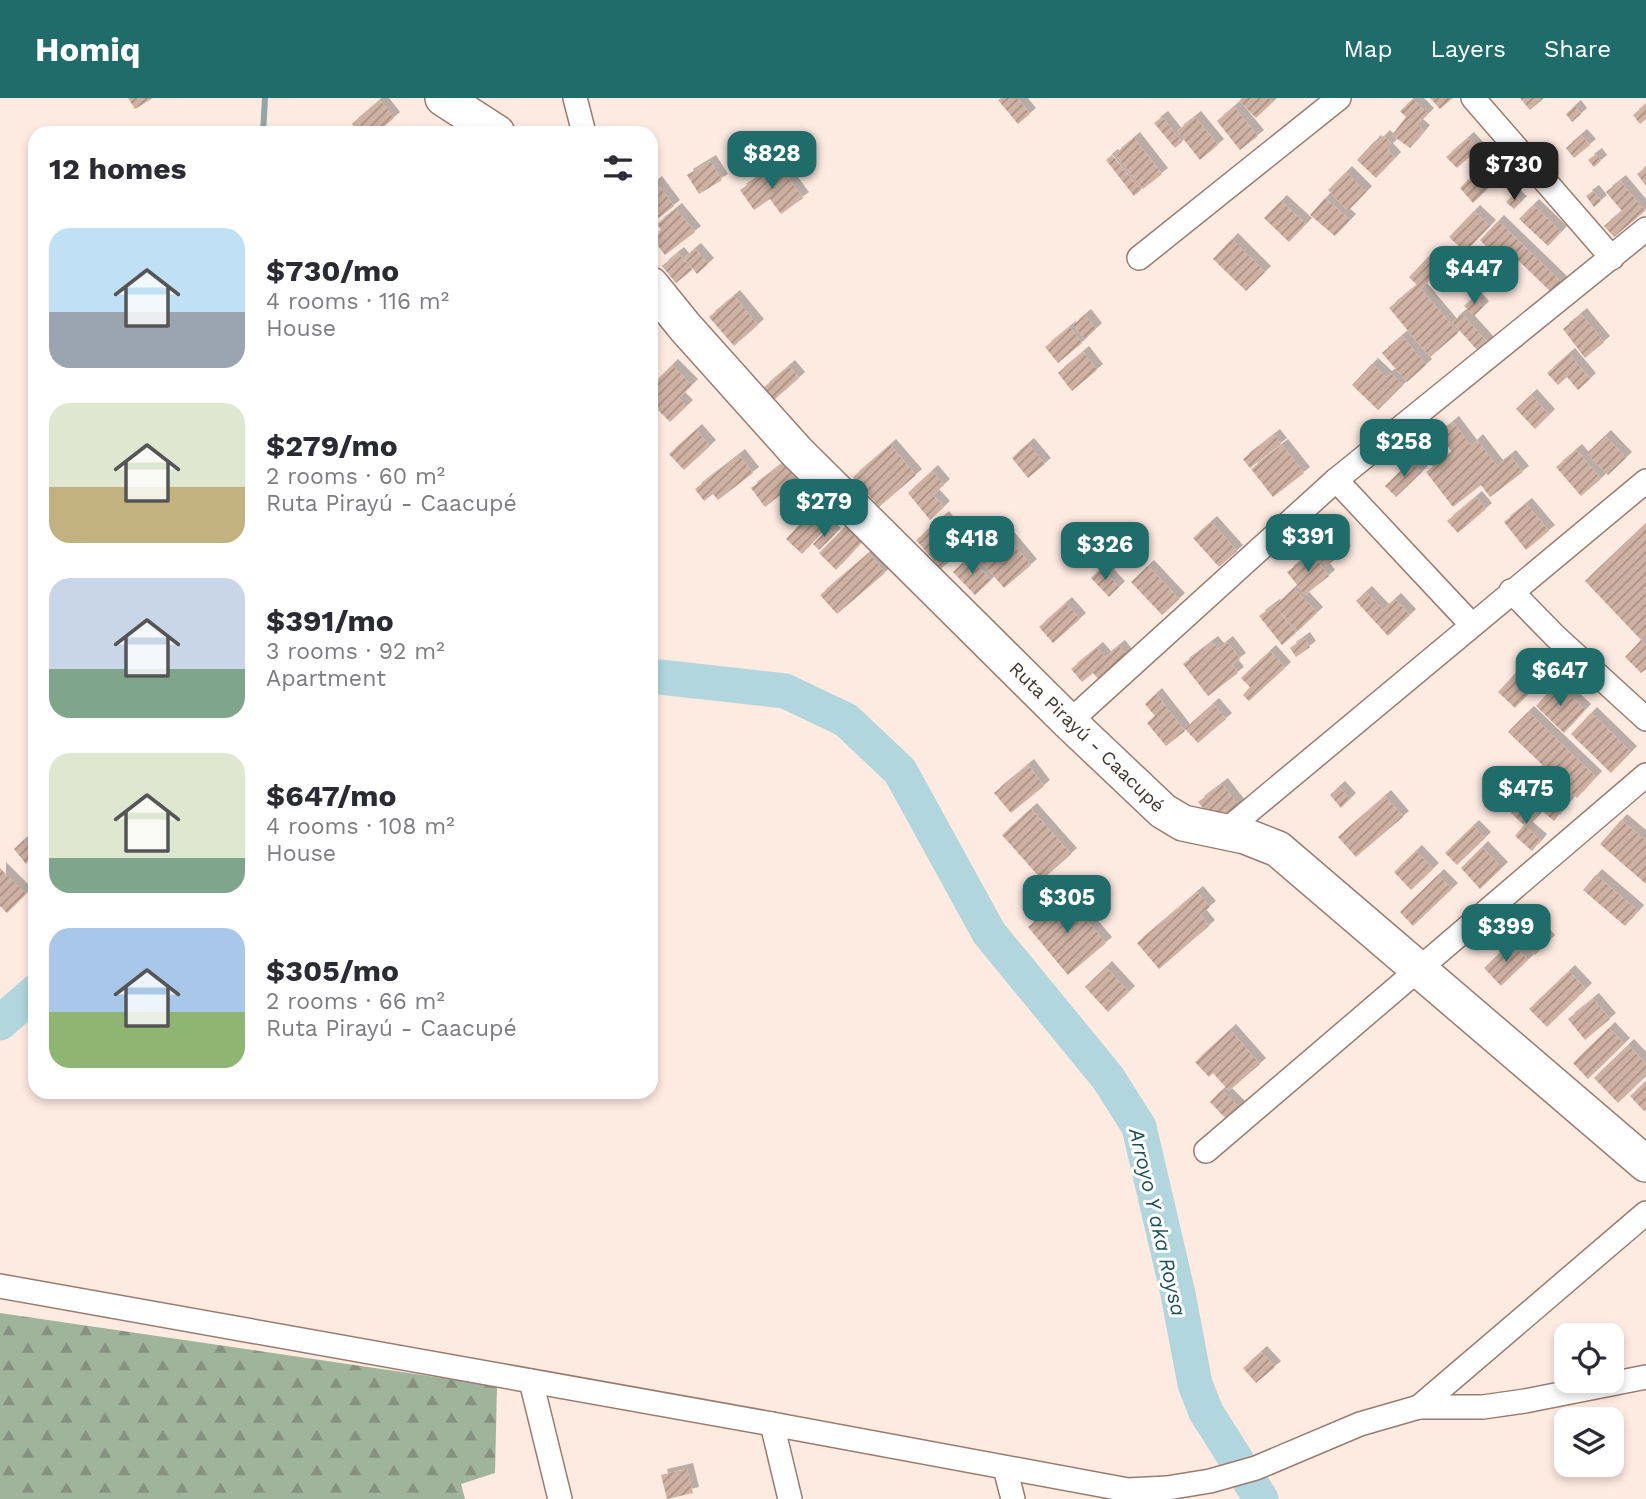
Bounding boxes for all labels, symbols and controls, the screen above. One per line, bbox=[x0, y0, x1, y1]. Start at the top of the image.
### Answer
text: Homiq bbox=[35, 30, 141, 69]
text: Map bbox=[1344, 35, 1392, 63]
text: Layers bbox=[1430, 35, 1506, 63]
text: Share bbox=[1544, 35, 1611, 63]
pin: $828 bbox=[731, 132, 813, 191]
text: $828 bbox=[743, 140, 801, 167]
pin: $730 bbox=[1473, 142, 1555, 202]
icon: filters bbox=[599, 149, 637, 187]
text: 12 homes bbox=[49, 151, 187, 186]
text: $730 bbox=[1485, 151, 1543, 178]
pin: $447 bbox=[1433, 246, 1515, 306]
text: $730/mo bbox=[266, 253, 399, 288]
text: $447 bbox=[1445, 255, 1503, 282]
icon: home bbox=[105, 256, 189, 340]
text: 4 rooms · 116 m² bbox=[266, 288, 449, 315]
text: House bbox=[266, 315, 336, 342]
pin: $258 bbox=[1363, 420, 1445, 479]
text: $279/mo bbox=[266, 428, 398, 463]
text: $258 bbox=[1376, 428, 1432, 455]
icon: home bbox=[105, 431, 189, 515]
text: 2 rooms · 60 m² bbox=[266, 463, 445, 490]
pin: $279 bbox=[783, 480, 865, 539]
text: $279 bbox=[796, 488, 852, 515]
text: Ruta Pirayú - Caacupé bbox=[266, 490, 517, 517]
pin: $391 bbox=[1267, 514, 1349, 574]
pin: $418 bbox=[931, 517, 1013, 576]
pin: $326 bbox=[1064, 522, 1146, 582]
text: $391 bbox=[1282, 523, 1334, 550]
text: $418 bbox=[945, 525, 999, 552]
text: $326 bbox=[1077, 531, 1133, 558]
text: $391/mo bbox=[266, 603, 394, 638]
icon: home bbox=[105, 606, 189, 690]
text: 3 rooms · 92 m² bbox=[266, 638, 445, 665]
pin: $647 bbox=[1519, 648, 1601, 708]
street label: Ruta Pirayú - Caacupé bbox=[1004, 657, 1170, 817]
text: $647 bbox=[1532, 657, 1588, 684]
text: Apartment bbox=[266, 665, 386, 692]
pin: $475 bbox=[1485, 766, 1567, 826]
text: $475 bbox=[1498, 775, 1554, 802]
text: $647/mo bbox=[266, 778, 396, 813]
icon: home bbox=[105, 781, 189, 865]
text: 4 rooms · 108 m² bbox=[266, 813, 455, 840]
text: House bbox=[266, 840, 336, 867]
pin: $305 bbox=[1026, 876, 1108, 935]
text: $305 bbox=[1039, 884, 1095, 911]
pin: $399 bbox=[1465, 904, 1547, 964]
text: $399 bbox=[1478, 913, 1534, 940]
text: $305/mo bbox=[266, 953, 399, 988]
icon: home bbox=[105, 956, 189, 1040]
text: 2 rooms · 66 m² bbox=[266, 988, 445, 1015]
text: Ruta Pirayú - Caacupé bbox=[266, 1015, 517, 1042]
water label: Arroyo Y aka Roysa bbox=[1124, 1125, 1192, 1318]
map controls bbox=[1554, 1323, 1624, 1477]
button: locate bbox=[1554, 1323, 1624, 1393]
button: layers bbox=[1554, 1407, 1624, 1477]

